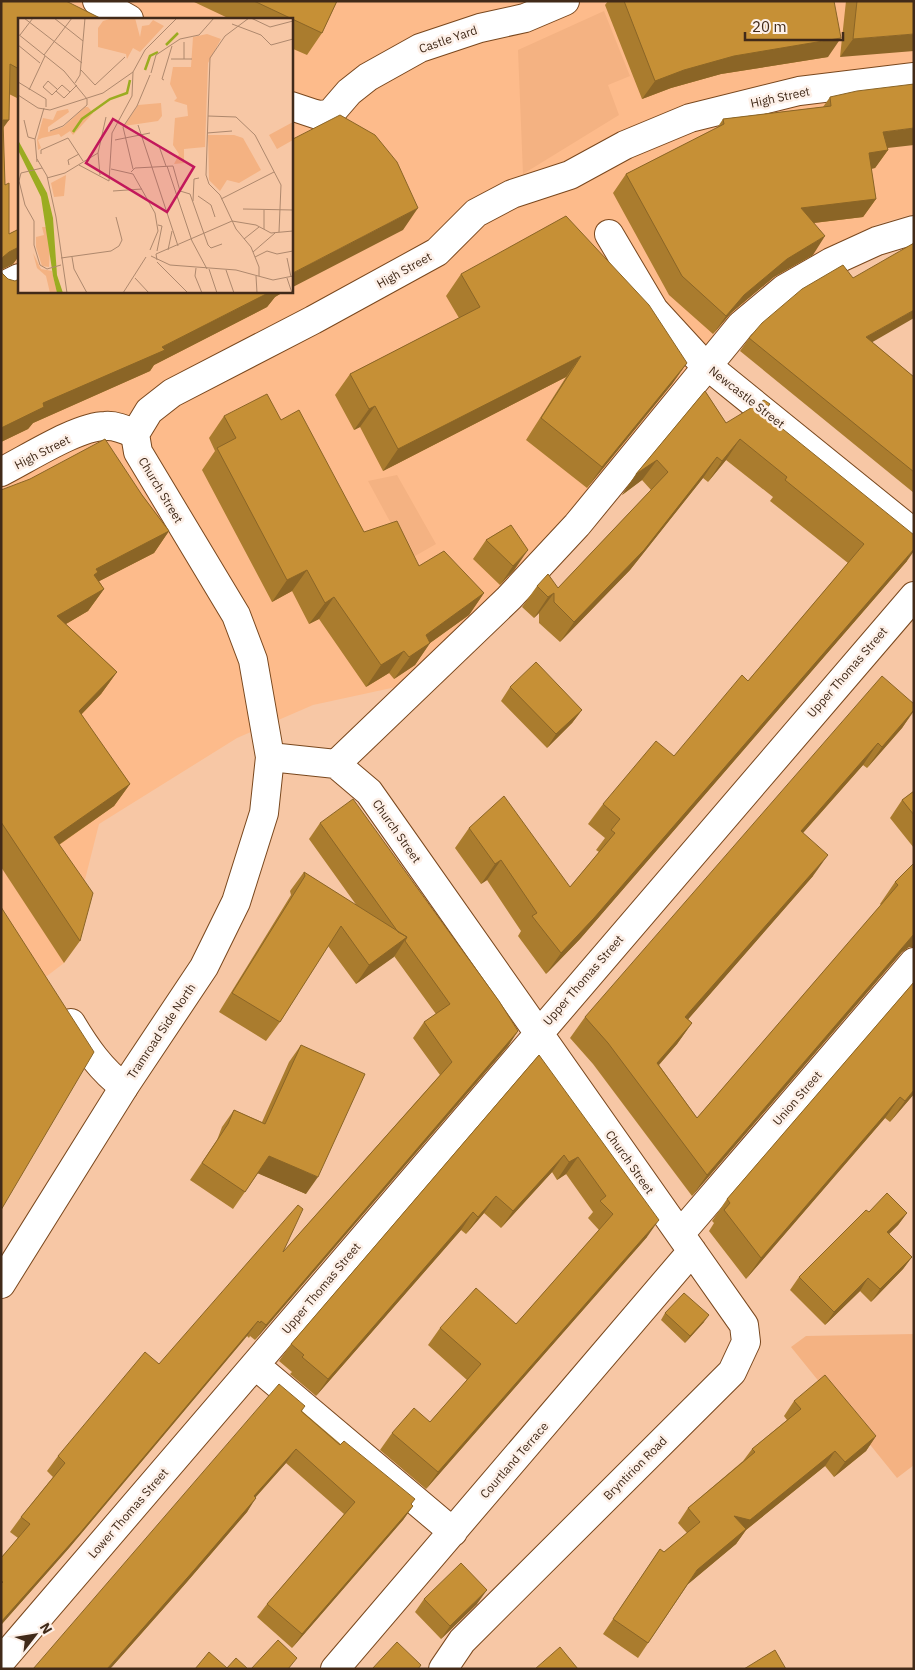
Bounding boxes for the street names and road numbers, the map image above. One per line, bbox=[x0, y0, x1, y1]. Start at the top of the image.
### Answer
street label: Castle Yard bbox=[417, 22, 479, 56]
street label: High Street bbox=[749, 83, 811, 111]
street label: High Street bbox=[374, 249, 434, 291]
street label: Newcastle Street bbox=[706, 363, 788, 431]
street label: High Street bbox=[12, 432, 72, 472]
street label: Church Street bbox=[136, 454, 186, 526]
street label: Upper Thomas Street bbox=[804, 624, 890, 720]
street label: Church Street bbox=[370, 796, 424, 866]
street label: Upper Thomas Street bbox=[540, 932, 626, 1028]
street label: Tramroad Side North bbox=[124, 980, 198, 1082]
street label: Union Street bbox=[769, 1068, 825, 1128]
street label: Church Street bbox=[603, 1127, 657, 1197]
street label: Upper Thomas Street bbox=[278, 1239, 364, 1337]
street label: Courtland Terrace bbox=[477, 1418, 552, 1501]
street label: Bryntirion Road bbox=[600, 1433, 670, 1503]
street label: Lower Thomas Street bbox=[85, 1465, 171, 1561]

